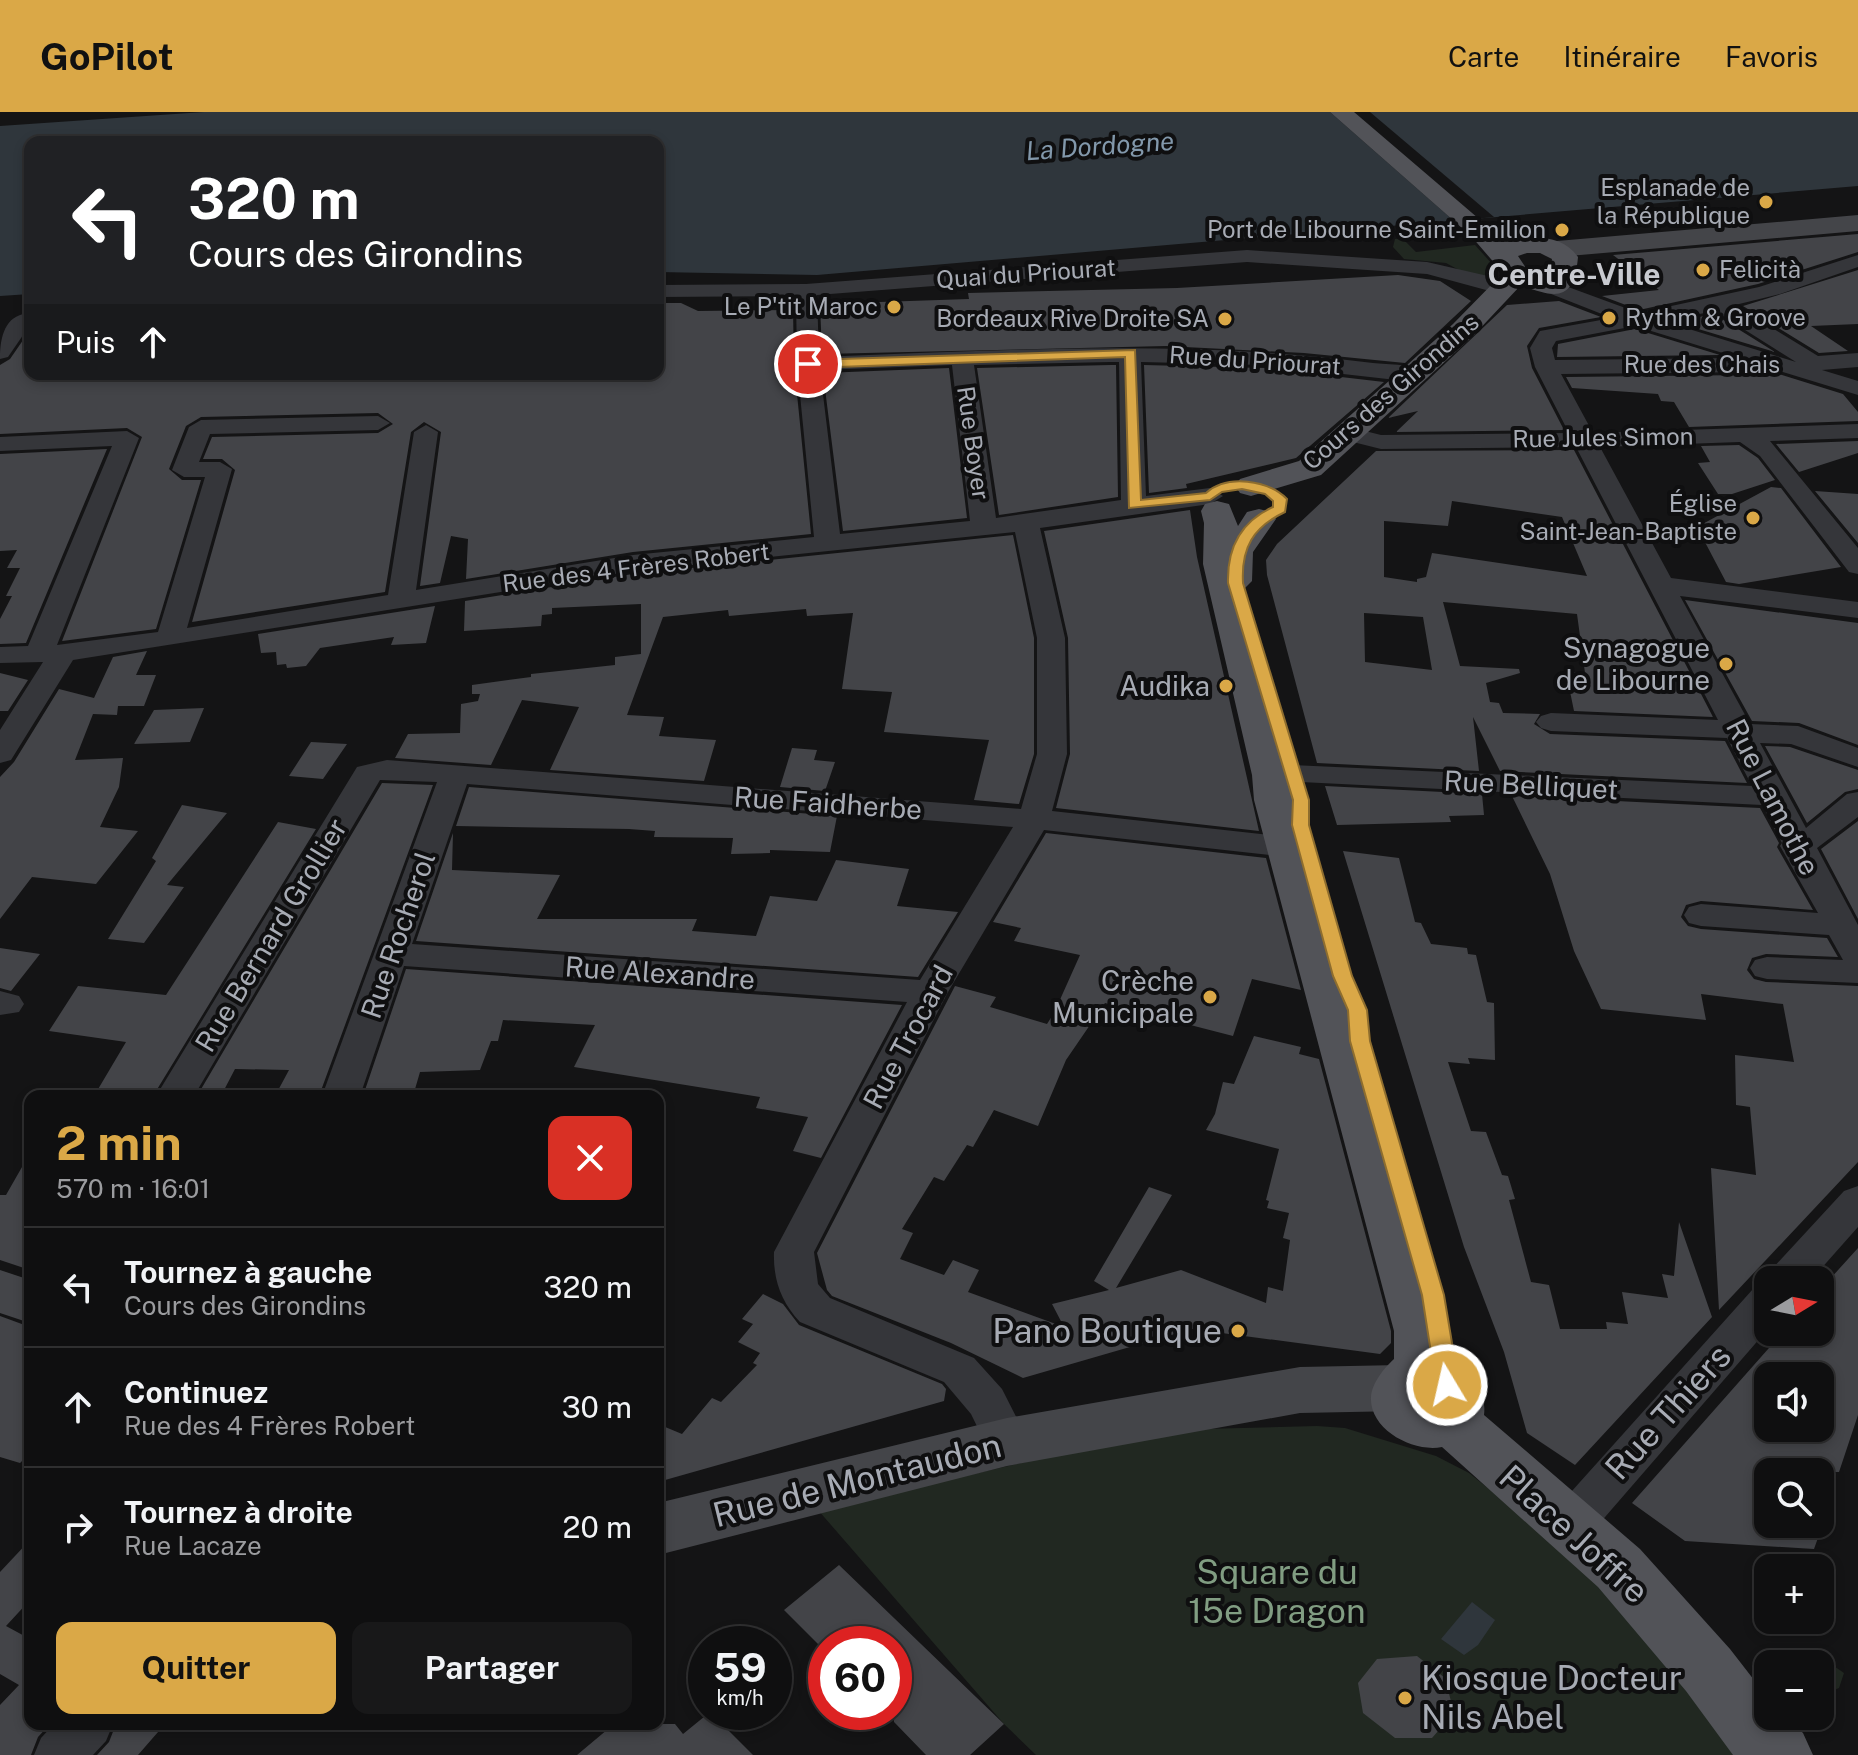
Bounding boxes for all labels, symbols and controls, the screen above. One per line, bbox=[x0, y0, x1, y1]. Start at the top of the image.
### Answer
text: GoPilot bbox=[40, 34, 174, 79]
text: Carte bbox=[1448, 40, 1519, 73]
text: Itinéraire bbox=[1563, 40, 1681, 73]
text: Favoris bbox=[1725, 40, 1818, 73]
water label: La Dordogne bbox=[1025, 125, 1175, 166]
text: 320 m bbox=[188, 166, 360, 232]
icon: left bbox=[56, 168, 160, 272]
place label: Esplanade de la République bbox=[1597, 173, 1750, 229]
marker: Esplanade de la République bbox=[1757, 193, 1775, 211]
place label: Port de Libourne Saint-Emilion bbox=[1207, 215, 1546, 243]
marker: Port de Libourne Saint-Emilion bbox=[1553, 221, 1571, 239]
text: Cours des Girondins bbox=[188, 233, 523, 275]
street label: Quai du Priourat bbox=[935, 253, 1117, 293]
place label: Felicità bbox=[1719, 255, 1801, 283]
district label: Centre-Ville bbox=[1487, 256, 1661, 292]
marker: Felicità bbox=[1694, 261, 1712, 279]
place label: Le P'tit Maroc bbox=[724, 292, 878, 320]
marker: Le P'tit Maroc bbox=[885, 298, 903, 316]
place label: Rythm & Groove bbox=[1625, 303, 1806, 331]
place label: Bordeaux Rive Droite SA bbox=[936, 304, 1209, 332]
street label: Cours des Girondins bbox=[1297, 307, 1484, 475]
marker: Rythm & Groove bbox=[1600, 309, 1618, 327]
marker: Bordeaux Rive Droite SA bbox=[1216, 310, 1234, 328]
icon: ahead bbox=[131, 320, 175, 364]
text: Puis bbox=[56, 324, 115, 360]
pin bbox=[774, 330, 842, 398]
street label: Rue du Priourat bbox=[1168, 340, 1342, 380]
icon: arrive bbox=[786, 342, 830, 386]
street label: Rue des Chais bbox=[1624, 350, 1780, 378]
street label: Rue Boyer bbox=[952, 384, 996, 501]
street label: Rue Jules Simon bbox=[1512, 421, 1694, 453]
place label: Église Saint-Jean-Baptiste bbox=[1519, 489, 1737, 545]
marker: Église Saint-Jean-Baptiste bbox=[1744, 509, 1762, 527]
street label: Rue des 4 Frères Robert bbox=[501, 537, 771, 597]
place label: Synagogue de Libourne bbox=[1556, 631, 1710, 696]
marker: Synagogue de Libourne bbox=[1717, 655, 1735, 673]
place label: Audika bbox=[1119, 669, 1210, 702]
marker: Audika bbox=[1217, 677, 1235, 695]
street label: Rue Lamothe bbox=[1720, 713, 1827, 880]
street label: Rue Belliquet bbox=[1443, 763, 1619, 806]
street label: Rue Faidherbe bbox=[733, 779, 923, 826]
street label: Rue Bernard Grollier bbox=[188, 812, 353, 1057]
street label: Rue Rocherol bbox=[354, 847, 441, 1022]
street label: Rue Alexandre bbox=[564, 949, 756, 996]
street label: Rue Trocard bbox=[856, 959, 959, 1114]
place label: Crèche Municipale bbox=[1052, 964, 1194, 1029]
marker: Crèche Municipale bbox=[1201, 988, 1219, 1006]
text: 2 min bbox=[56, 1114, 182, 1171]
button: close bbox=[548, 1116, 632, 1200]
text: 570 m · 16:01 bbox=[56, 1173, 210, 1204]
text: Tournez à gauche bbox=[124, 1254, 372, 1290]
icon: left bbox=[56, 1265, 100, 1309]
north arrow bbox=[1754, 1266, 1834, 1346]
map controls bbox=[1754, 1266, 1834, 1730]
text: 320 m bbox=[544, 1269, 632, 1305]
text: Cours des Girondins bbox=[124, 1290, 366, 1321]
place label: Pano Boutique bbox=[992, 1311, 1222, 1351]
marker: Pano Boutique bbox=[1229, 1322, 1247, 1340]
street label: Rue Thiers bbox=[1597, 1336, 1739, 1488]
position arrow bbox=[1405, 1343, 1489, 1427]
button: sound bbox=[1754, 1362, 1834, 1442]
text: Continuez bbox=[124, 1374, 268, 1410]
icon: ahead bbox=[56, 1385, 100, 1429]
text: 30 m bbox=[562, 1389, 632, 1425]
text: Rue des 4 Frères Robert bbox=[124, 1410, 415, 1441]
street label: Rue de Montaudon bbox=[709, 1425, 1005, 1535]
street label: Place Joffre bbox=[1491, 1457, 1657, 1611]
button: search bbox=[1754, 1458, 1834, 1538]
text: Tournez à droite bbox=[124, 1494, 353, 1530]
icon: right bbox=[56, 1505, 100, 1549]
text: 20 m bbox=[563, 1509, 632, 1545]
text: Rue Lacaze bbox=[124, 1530, 262, 1561]
park label: Square du 15e Dragon bbox=[1188, 1552, 1366, 1631]
button: + bbox=[1754, 1554, 1834, 1634]
button: Quitter bbox=[56, 1622, 336, 1714]
button: Partager bbox=[352, 1622, 632, 1714]
speed limit sign: 60 bbox=[808, 1626, 912, 1730]
text: 59 bbox=[713, 1644, 767, 1691]
button: − bbox=[1754, 1650, 1834, 1730]
place label: Kiosque Docteur Nils Abel bbox=[1421, 1658, 1682, 1737]
text: km/h bbox=[716, 1686, 764, 1710]
marker: Kiosque Docteur Nils Abel bbox=[1396, 1689, 1414, 1707]

